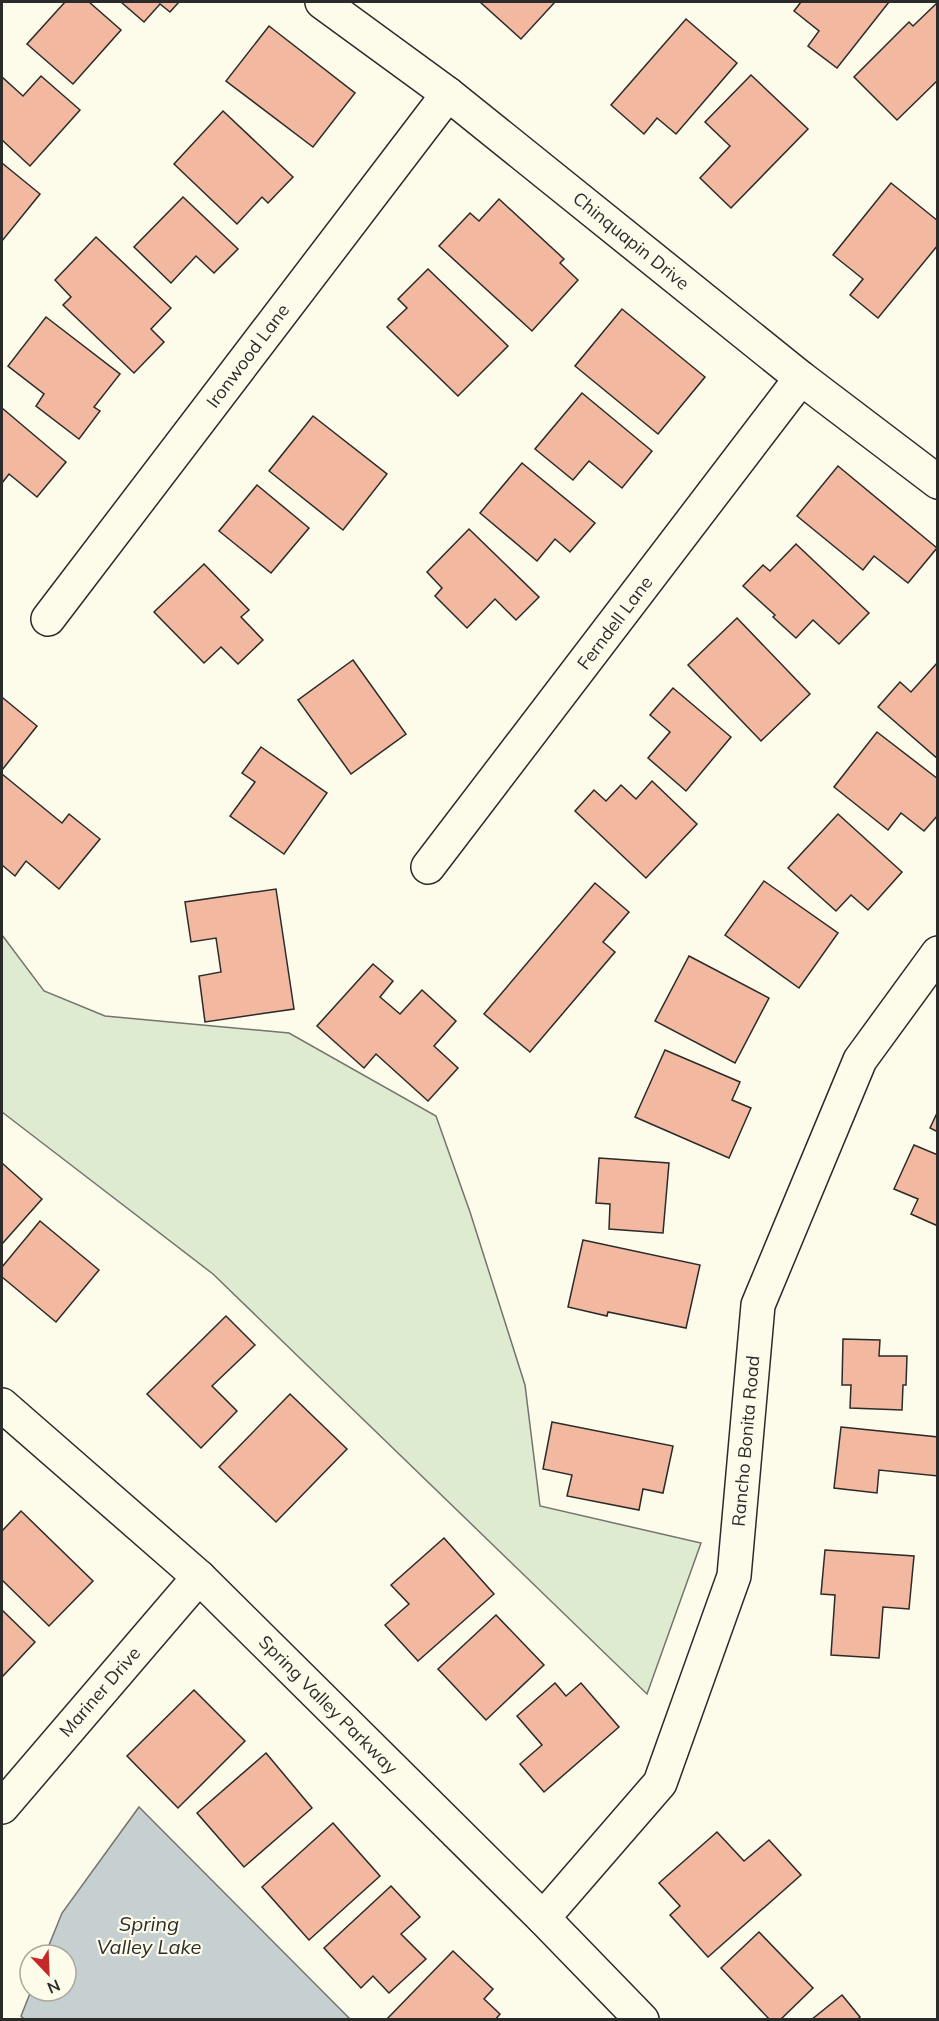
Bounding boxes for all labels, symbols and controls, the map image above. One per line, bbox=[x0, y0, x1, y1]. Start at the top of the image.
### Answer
street label: Chinquapin Drive bbox=[568, 187, 694, 295]
street label: Ironwood Lane bbox=[201, 299, 294, 412]
street label: Ferndell Lane bbox=[572, 571, 657, 674]
street label: Rancho Bonita Road bbox=[727, 1355, 764, 1527]
street label: Spring Valley Parkway bbox=[254, 1630, 403, 1779]
street label: Mariner Drive bbox=[54, 1642, 145, 1742]
water label: Spring Valley Lake bbox=[97, 1911, 201, 1959]
north arrow bbox=[18, 1943, 78, 2003]
text: N bbox=[44, 1975, 63, 1998]

